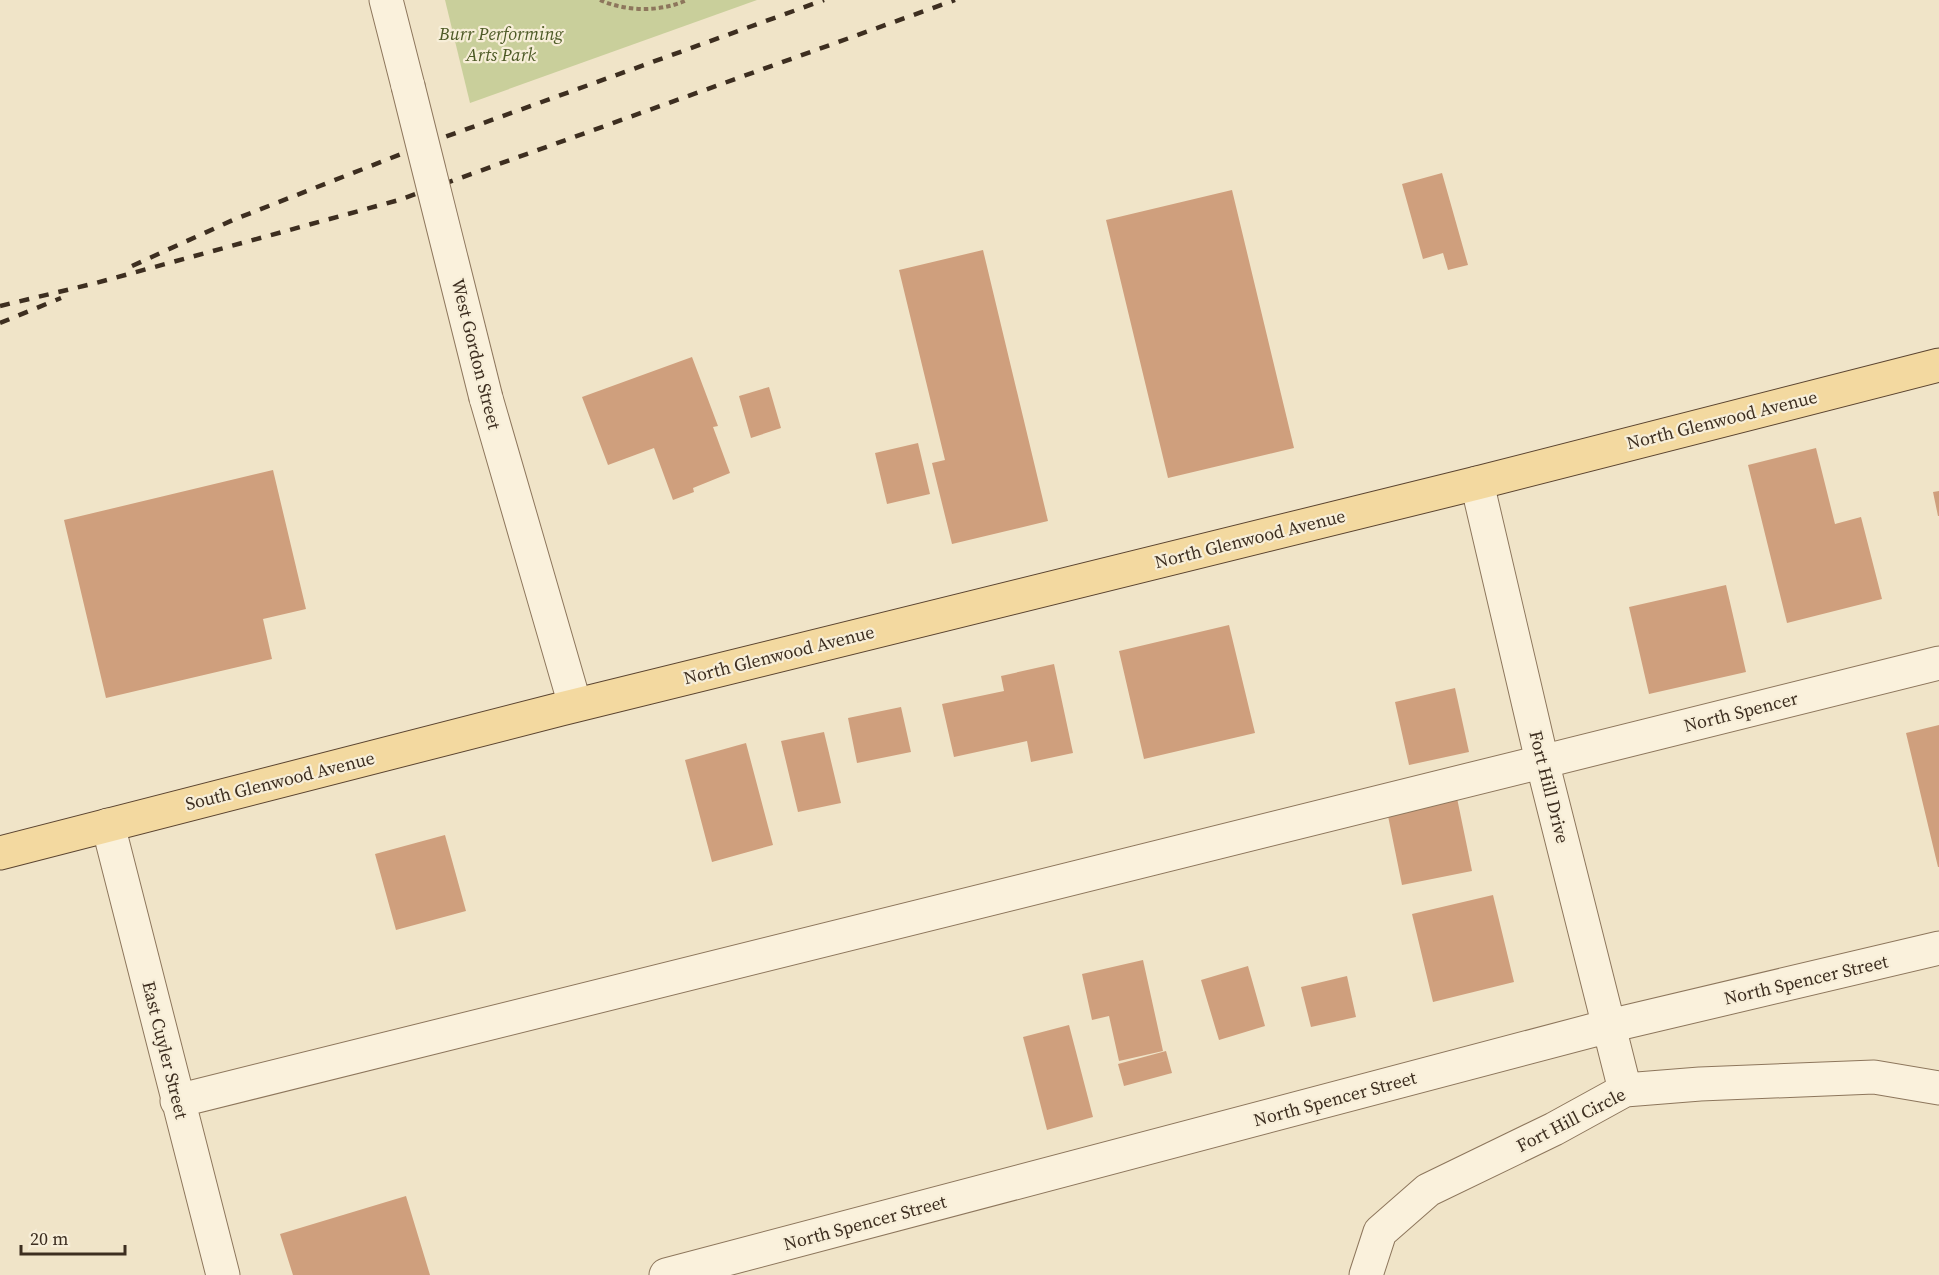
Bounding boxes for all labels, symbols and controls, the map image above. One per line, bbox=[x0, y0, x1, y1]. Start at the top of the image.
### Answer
park label: Burr Performing Arts Park bbox=[438, 21, 565, 67]
street label: West Gordon Street bbox=[446, 276, 507, 432]
street label: North Glenwood Avenue bbox=[1624, 384, 1820, 455]
street label: North Glenwood Avenue bbox=[1152, 503, 1348, 574]
street label: North Glenwood Avenue bbox=[681, 619, 877, 690]
street label: North Spencer bbox=[1681, 685, 1801, 738]
street label: Fort Hill Drive bbox=[1523, 728, 1576, 846]
street label: South Glenwood Avenue bbox=[183, 745, 377, 816]
street label: North Spencer Street bbox=[1721, 948, 1891, 1011]
street label: East Cuyler Street bbox=[136, 978, 195, 1121]
street label: North Spencer Street bbox=[1251, 1065, 1419, 1132]
street label: Fort Hill Circle bbox=[1512, 1081, 1630, 1158]
street label: North Spencer Street bbox=[781, 1189, 949, 1256]
scale bar bbox=[21, 1218, 124, 1256]
text: 20 m bbox=[30, 1226, 68, 1251]

